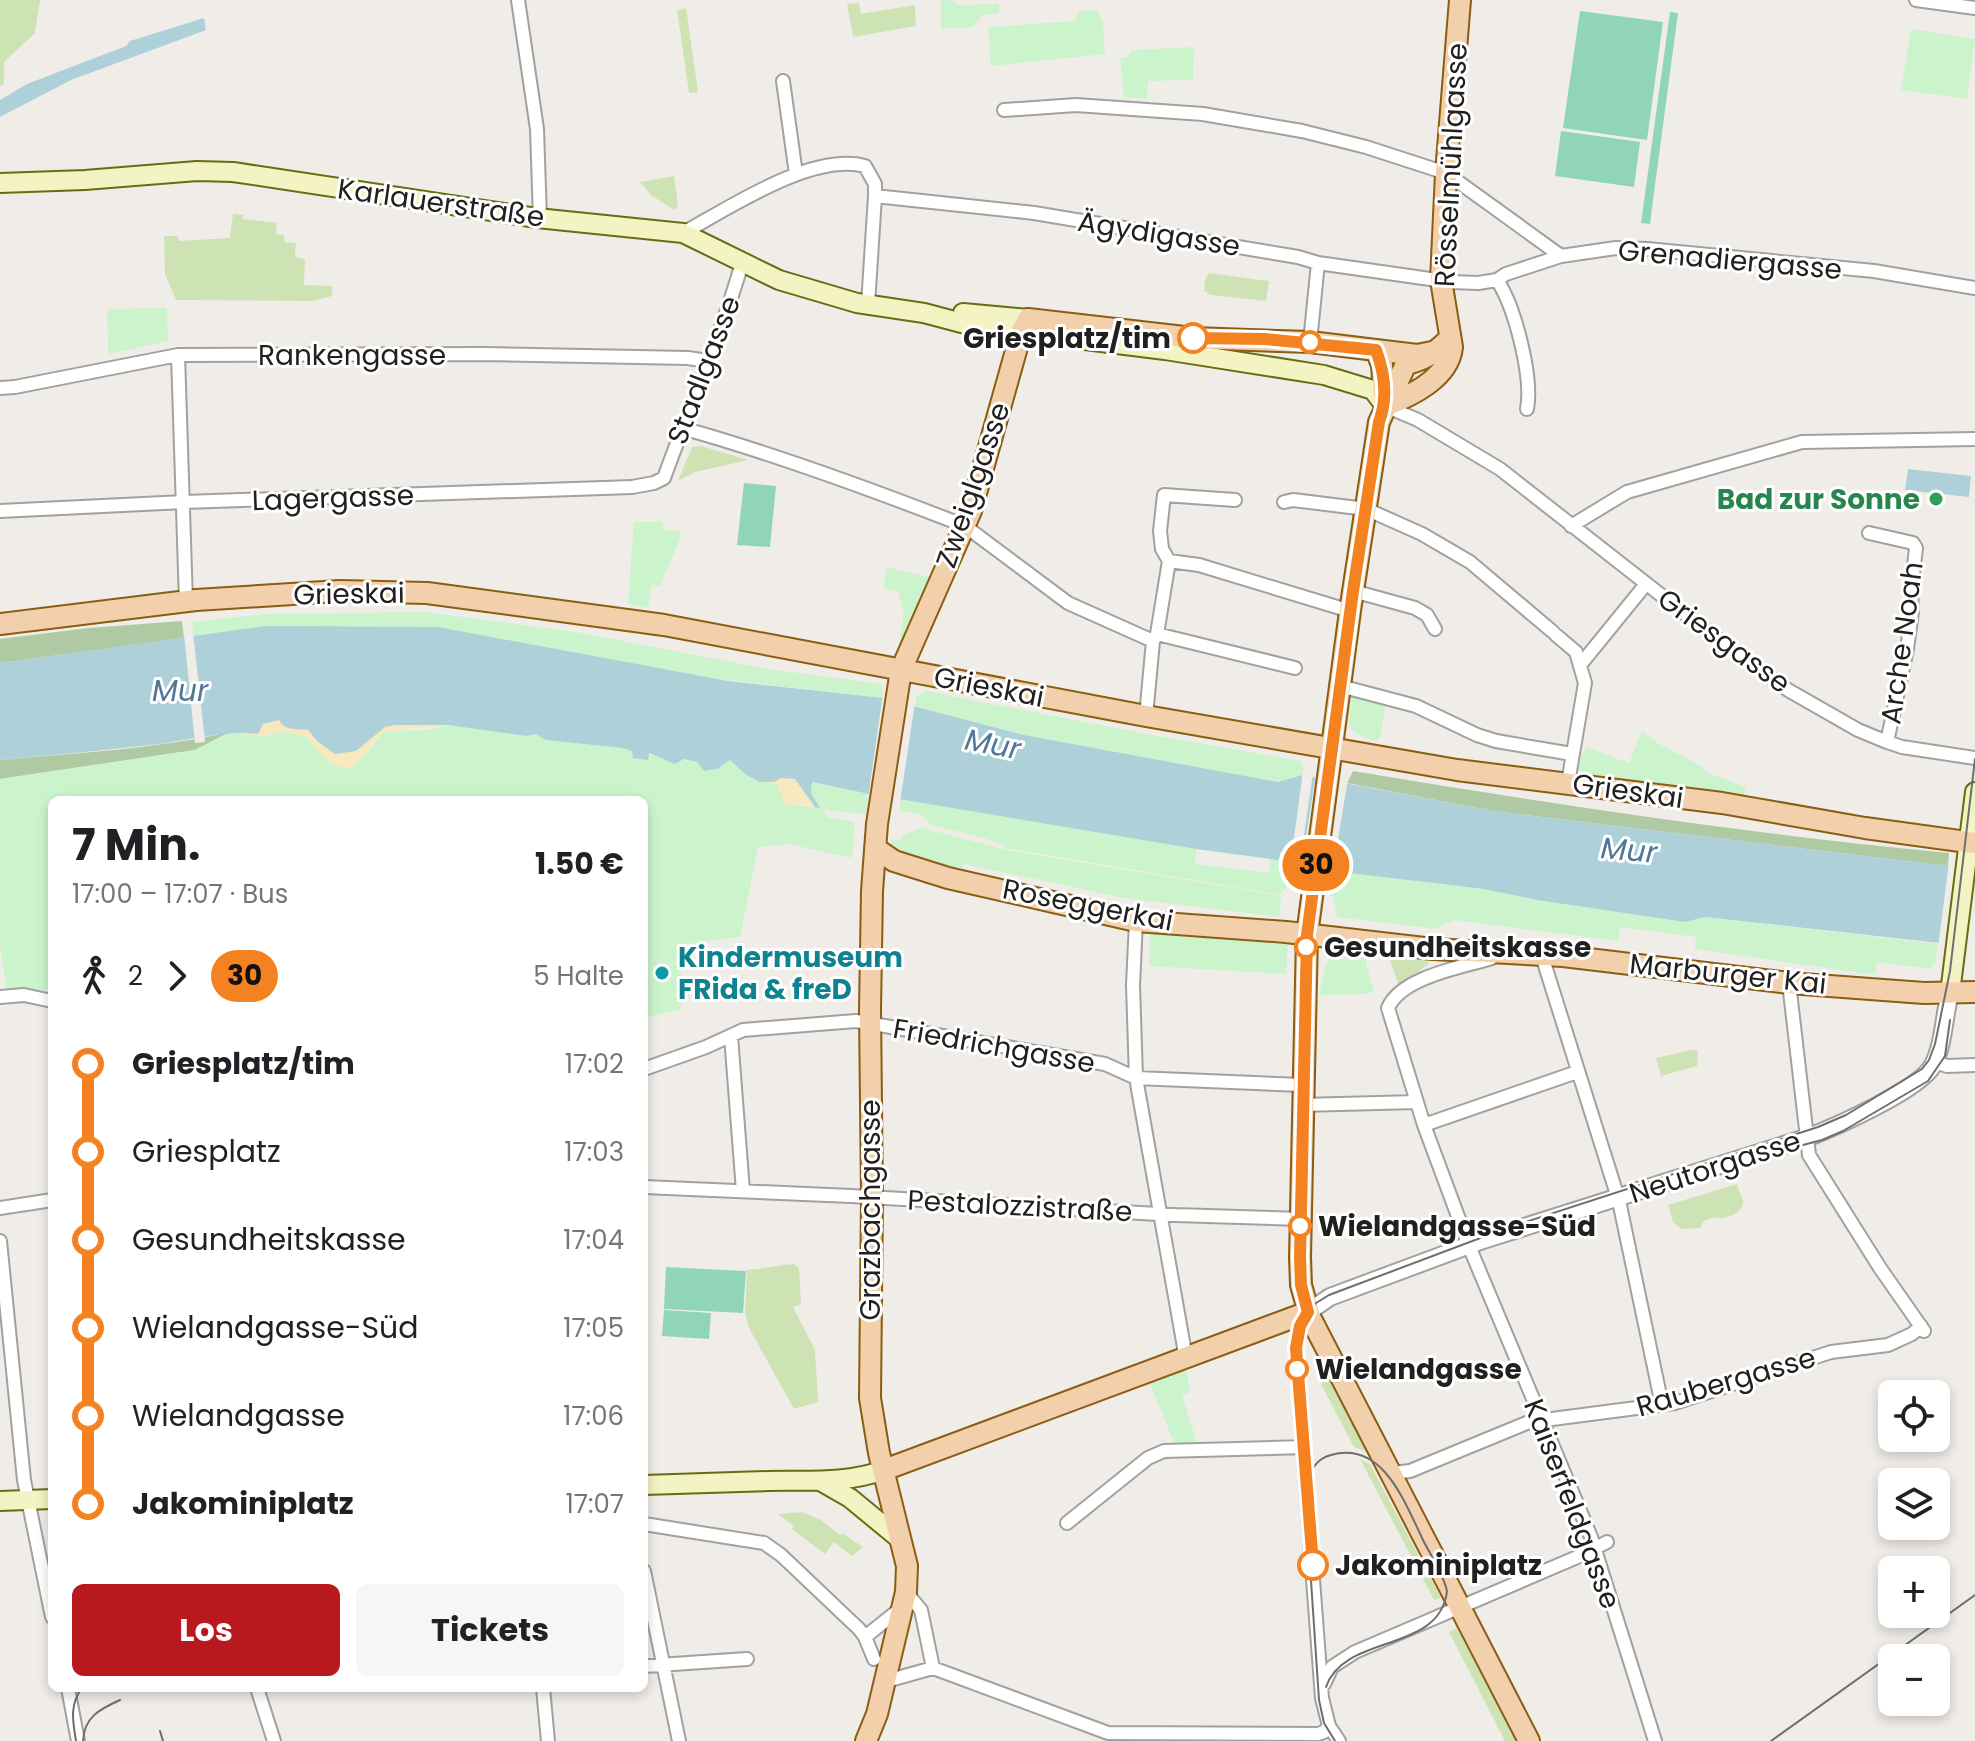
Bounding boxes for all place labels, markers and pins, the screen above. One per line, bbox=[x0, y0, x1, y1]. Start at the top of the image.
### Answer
place label: Griesplatz/tim bbox=[963, 319, 1171, 358]
marker: Griesplatz/tim bbox=[1178, 323, 1208, 353]
unlabelled marker bbox=[1299, 331, 1321, 353]
place label: Bad zur Sonne bbox=[1717, 480, 1920, 519]
marker: Bad zur Sonne bbox=[1927, 490, 1945, 508]
place label: Gesundheitskasse bbox=[1324, 928, 1591, 967]
marker: Gesundheitskasse bbox=[1295, 936, 1317, 958]
place label: Kindermuseum FRida & freD bbox=[678, 938, 903, 1009]
marker: Kindermuseum FRida & freD bbox=[653, 964, 671, 982]
place label: Wielandgasse-Süd bbox=[1318, 1207, 1596, 1246]
marker: Wielandgasse-Süd bbox=[1289, 1215, 1311, 1237]
place label: Wielandgasse bbox=[1315, 1350, 1522, 1389]
marker: Wielandgasse bbox=[1286, 1358, 1308, 1380]
place label: Jakominiplatz bbox=[1335, 1546, 1542, 1585]
marker: Jakominiplatz bbox=[1298, 1550, 1328, 1580]

